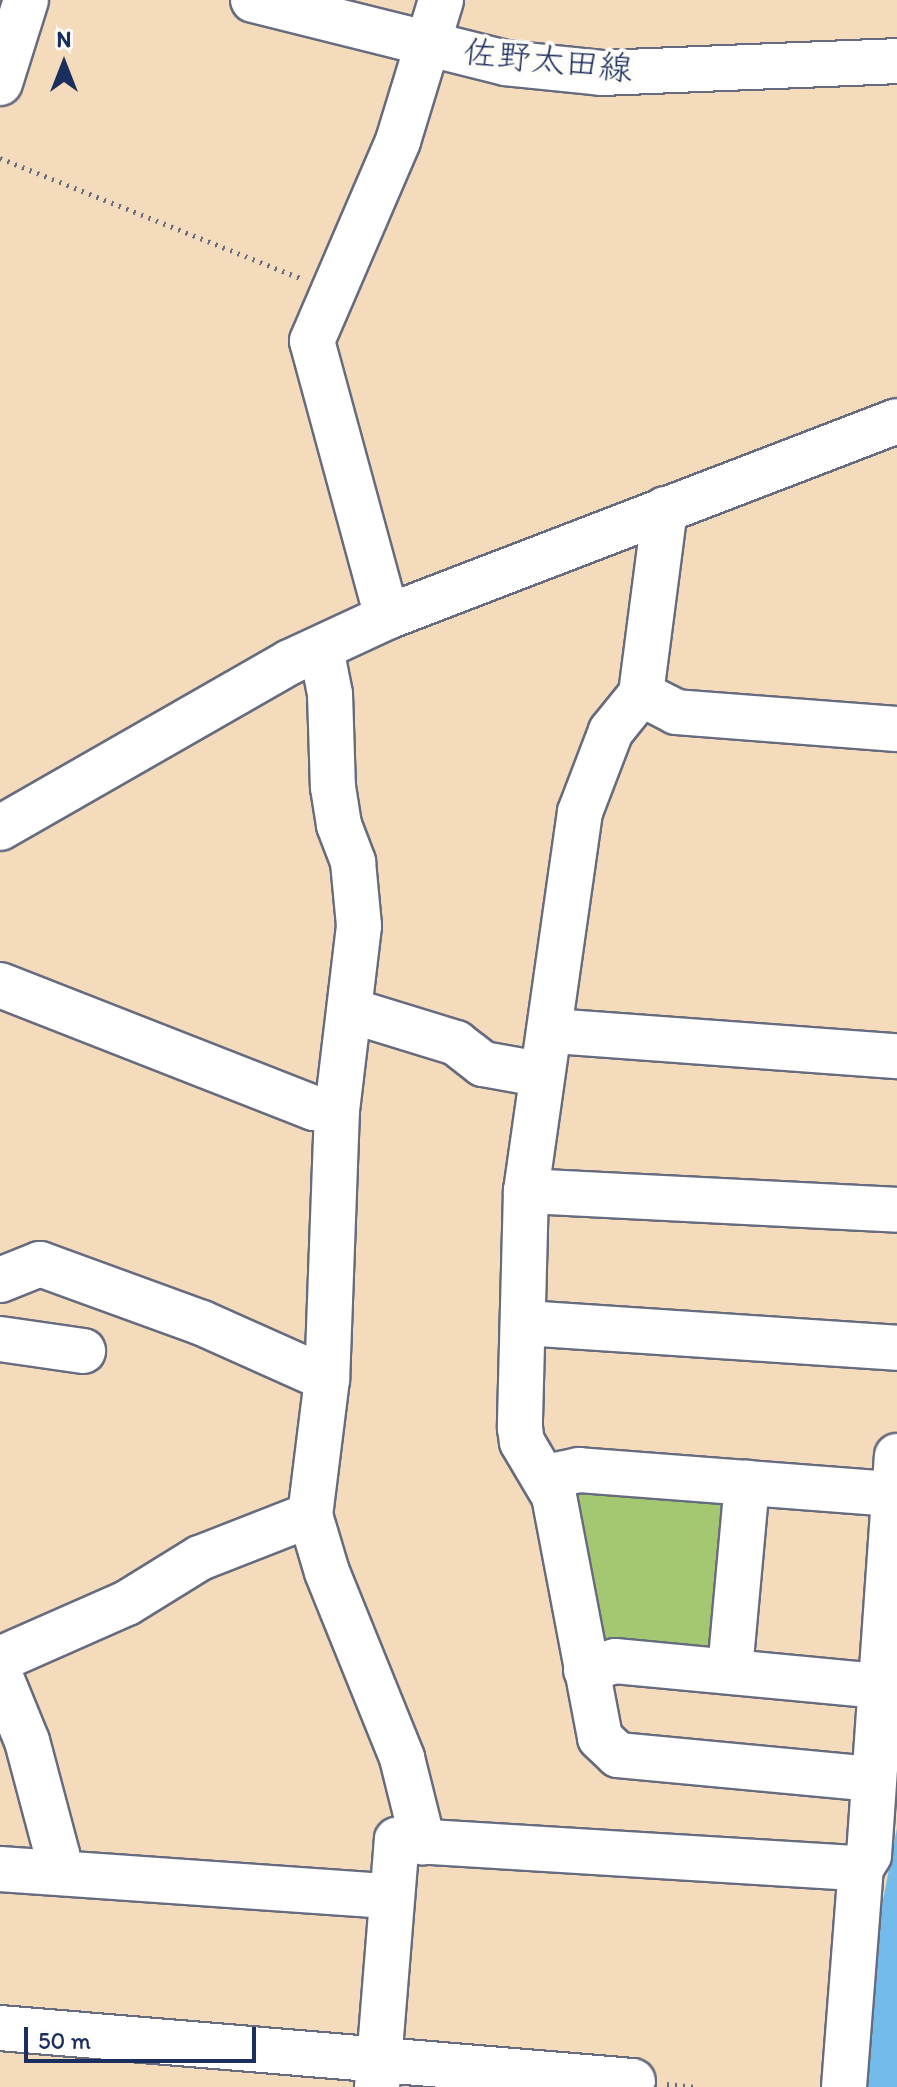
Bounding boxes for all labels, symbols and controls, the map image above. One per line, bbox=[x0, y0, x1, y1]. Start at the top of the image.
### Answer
north arrow bbox=[24, 24, 104, 104]
text: N bbox=[57, 26, 71, 53]
street label: 佐野太田線 bbox=[461, 31, 635, 89]
scale bar bbox=[28, 2011, 260, 2061]
text: 50 m bbox=[38, 2026, 91, 2055]

